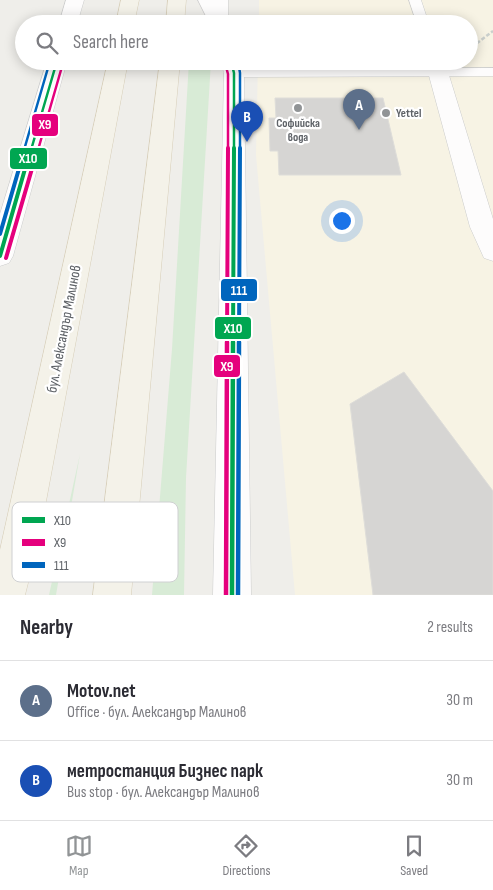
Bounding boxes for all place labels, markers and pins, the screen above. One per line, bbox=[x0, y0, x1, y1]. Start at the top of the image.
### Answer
pin: A bbox=[343, 89, 375, 130]
pin: B bbox=[231, 101, 263, 142]
marker: Софийска вода bbox=[292, 102, 304, 114]
place label: Yettel bbox=[396, 106, 421, 121]
marker: Yettel bbox=[380, 107, 392, 119]
place label: Софийска вода bbox=[276, 116, 320, 145]

